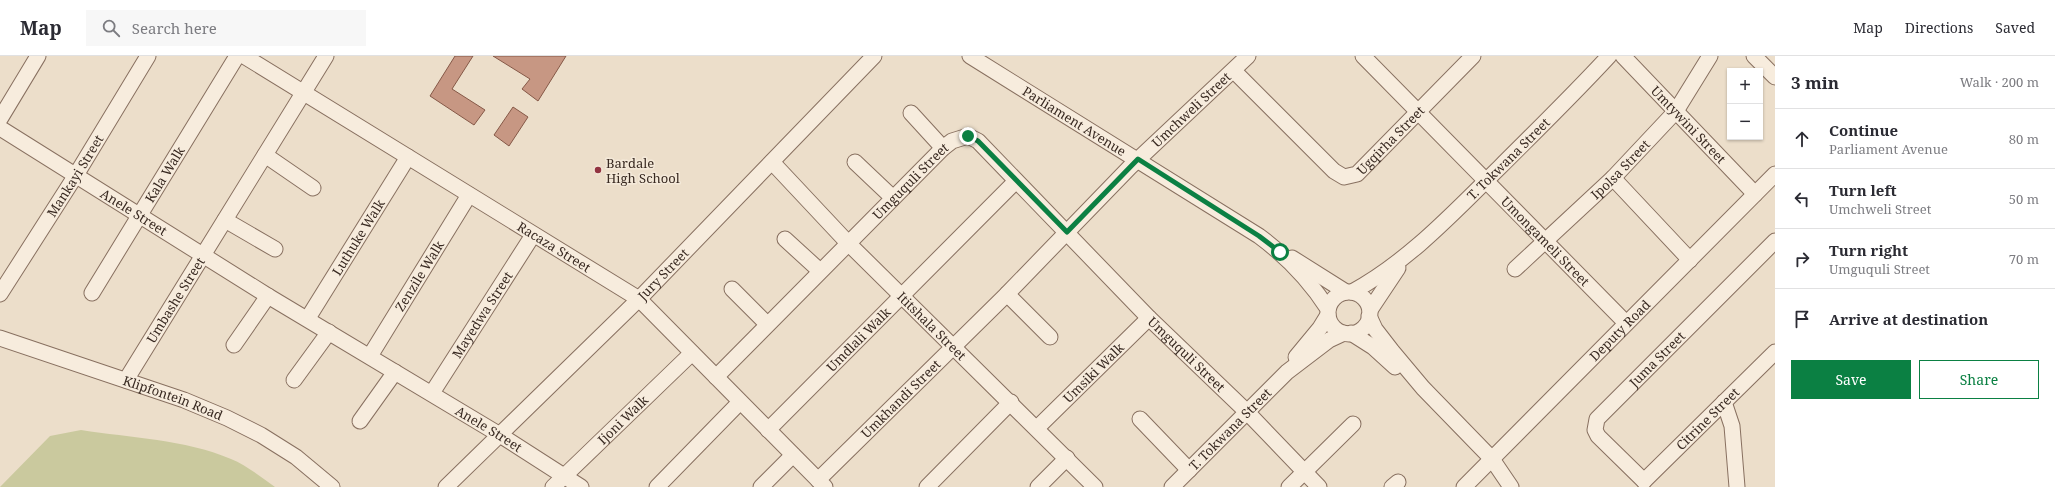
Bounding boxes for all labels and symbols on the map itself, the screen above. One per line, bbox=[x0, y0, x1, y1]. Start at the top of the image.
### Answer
street label: Umchweli Street bbox=[1148, 68, 1235, 151]
street label: Parliament Avenue bbox=[1019, 82, 1130, 160]
street label: Umtywini Street bbox=[1647, 82, 1730, 168]
street label: Ugqirha Street bbox=[1352, 101, 1429, 178]
street label: T. Tokwana Street bbox=[1463, 113, 1554, 204]
route end bbox=[959, 127, 977, 145]
street label: Mankayi Street bbox=[43, 131, 108, 220]
street label: Ipolsa Street bbox=[1587, 135, 1654, 203]
street label: Umguquli Street bbox=[868, 138, 952, 223]
street label: Kala Walk bbox=[140, 143, 189, 206]
place label: Bardale High School bbox=[606, 154, 680, 187]
marker: Bardale High School bbox=[593, 165, 603, 175]
street label: Anele Street bbox=[97, 184, 171, 240]
street label: Umongameli Street bbox=[1497, 193, 1594, 290]
street label: Luthuke Walk bbox=[328, 195, 389, 279]
street label: Racaza Street bbox=[514, 217, 595, 276]
street label: Zenzile Walk bbox=[391, 237, 448, 315]
route start bbox=[1271, 243, 1289, 261]
street label: Jury Street bbox=[633, 244, 693, 305]
street label: Umbashe Street bbox=[142, 253, 209, 346]
street label: Mayedwa Street bbox=[448, 267, 517, 362]
street label: Ititshala Street bbox=[893, 288, 971, 364]
street label: Deputy Road bbox=[1585, 296, 1654, 365]
street label: Umdlali Walk bbox=[822, 303, 895, 376]
street label: Umguquli Street bbox=[1144, 313, 1230, 396]
street label: Juma Street bbox=[1624, 327, 1689, 392]
street label: Umsiki Walk bbox=[1059, 338, 1128, 407]
street label: Umkhandi Street bbox=[857, 355, 945, 442]
street label: Klipfontein Road bbox=[121, 371, 226, 424]
street label: Citrine Street bbox=[1672, 383, 1743, 454]
street label: T. Tokwana Street bbox=[1185, 384, 1275, 474]
street label: Ijoni Walk bbox=[594, 391, 652, 448]
street label: Anele Street bbox=[452, 401, 526, 456]

